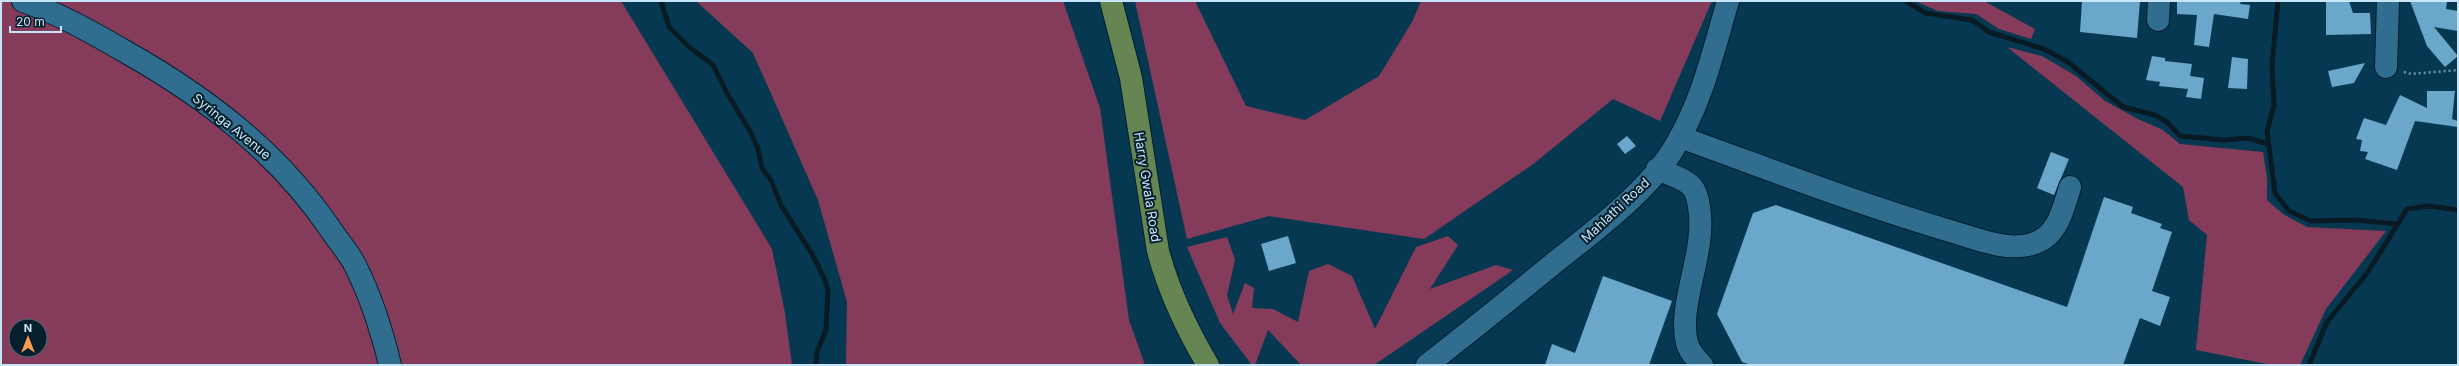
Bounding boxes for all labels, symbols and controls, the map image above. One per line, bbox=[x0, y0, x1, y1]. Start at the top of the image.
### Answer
scale bar bbox=[10, 8, 61, 34]
text: 20 m bbox=[16, 14, 45, 29]
street label: Syringa Avenue bbox=[190, 90, 274, 162]
street label: Harry Gwala Road bbox=[1131, 131, 1165, 243]
street label: Mahlathi Road bbox=[1578, 174, 1652, 246]
north arrow bbox=[8, 318, 48, 358]
text: N bbox=[24, 321, 32, 335]

